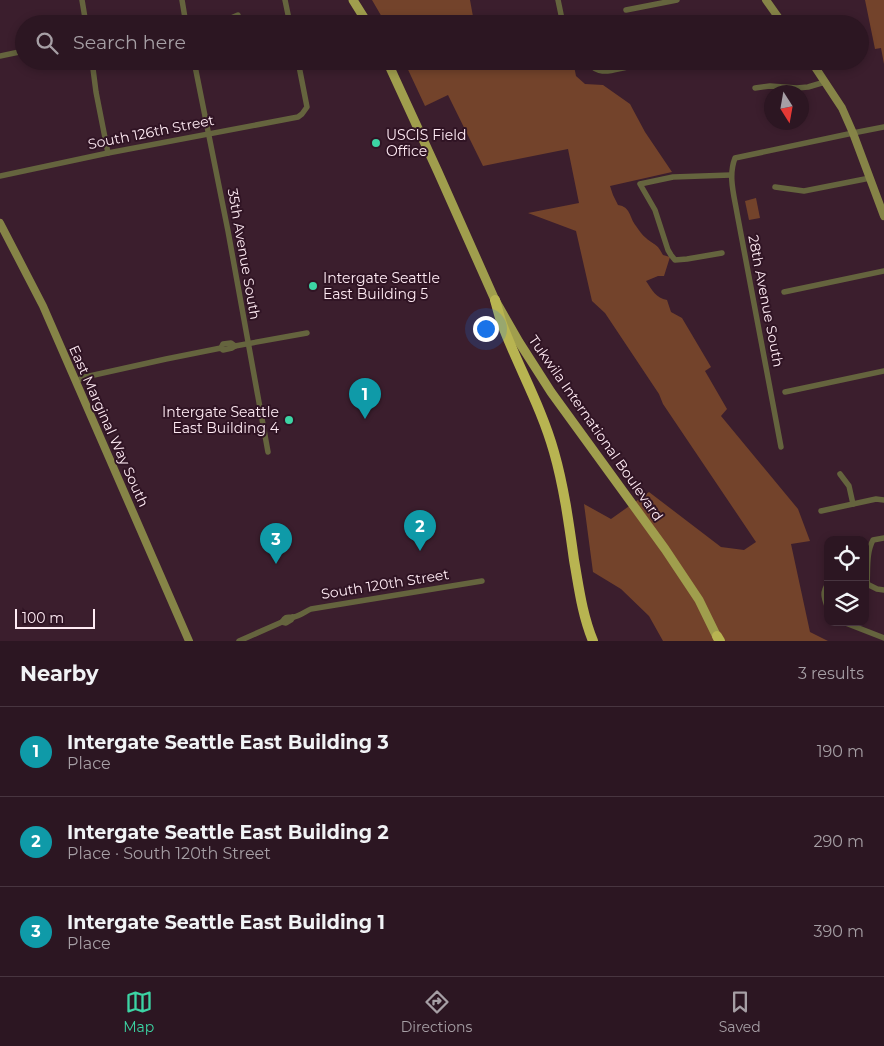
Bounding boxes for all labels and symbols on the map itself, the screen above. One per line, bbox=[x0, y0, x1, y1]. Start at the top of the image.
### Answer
north arrow bbox=[764, 85, 809, 130]
street label: South 126th Street bbox=[86, 111, 216, 153]
place label: USCIS Field Office bbox=[386, 126, 466, 160]
marker: USCIS Field Office bbox=[370, 137, 382, 149]
street label: 35th Avenue South bbox=[224, 187, 264, 321]
street label: 28th Avenue South bbox=[744, 233, 788, 369]
place label: Intergate Seattle East Building 5 bbox=[323, 269, 440, 303]
marker: Intergate Seattle East Building 5 bbox=[307, 280, 319, 292]
your location bbox=[473, 316, 499, 342]
street label: Tukwila International Boulevard bbox=[525, 332, 667, 524]
street label: East Marginal Way South bbox=[65, 342, 153, 510]
pin: 1 bbox=[349, 378, 381, 419]
place label: Intergate Seattle East Building 4 bbox=[162, 403, 280, 437]
marker: Intergate Seattle East Building 4 bbox=[283, 414, 295, 426]
pin: 2 bbox=[404, 510, 436, 551]
pin: 3 bbox=[260, 523, 292, 564]
street label: South 120th Street bbox=[320, 565, 450, 603]
scale bar bbox=[15, 606, 95, 629]

